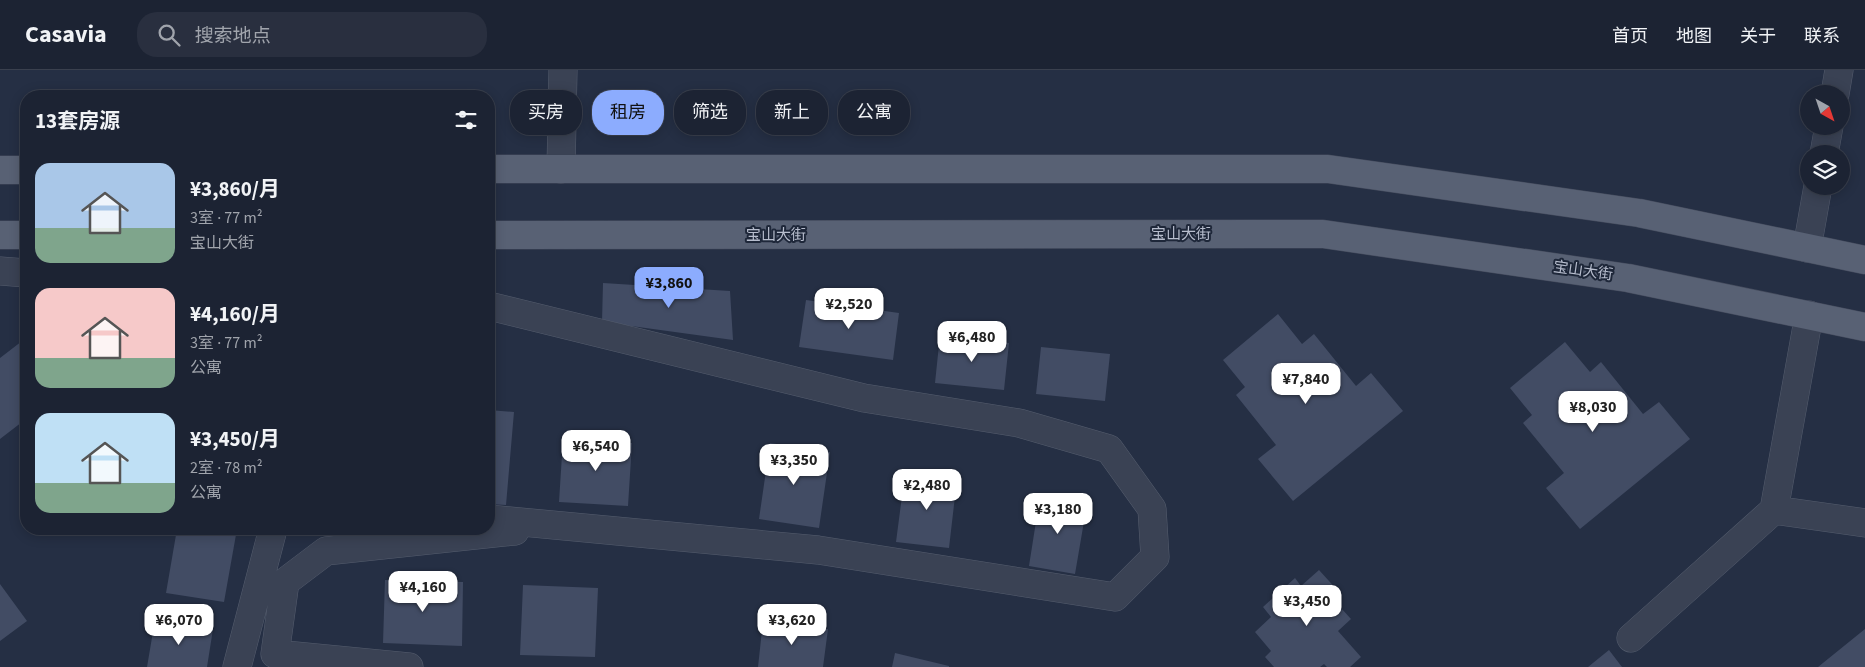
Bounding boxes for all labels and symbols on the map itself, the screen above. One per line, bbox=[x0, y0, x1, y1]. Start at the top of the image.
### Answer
north arrow bbox=[1800, 85, 1850, 135]
street label: 宝山大街 bbox=[1151, 224, 1211, 245]
street label: 宝山大街 bbox=[746, 225, 806, 246]
street label: 宝山大街 bbox=[1552, 256, 1614, 286]
pin: ¥3,860 bbox=[628, 266, 710, 309]
pin: ¥2,520 bbox=[808, 288, 890, 330]
pin: ¥6,480 bbox=[931, 320, 1013, 363]
pin: ¥7,840 bbox=[1265, 362, 1347, 405]
pin: ¥8,030 bbox=[1552, 390, 1634, 433]
pin: ¥6,540 bbox=[555, 430, 637, 472]
pin: ¥3,350 bbox=[753, 444, 835, 486]
pin: ¥2,480 bbox=[886, 468, 968, 511]
pin: ¥3,180 bbox=[1017, 492, 1099, 535]
pin: ¥4,160 bbox=[382, 570, 464, 613]
pin: ¥3,450 bbox=[1266, 584, 1348, 627]
pin: ¥6,070 bbox=[138, 604, 220, 646]
pin: ¥3,620 bbox=[751, 604, 833, 646]

